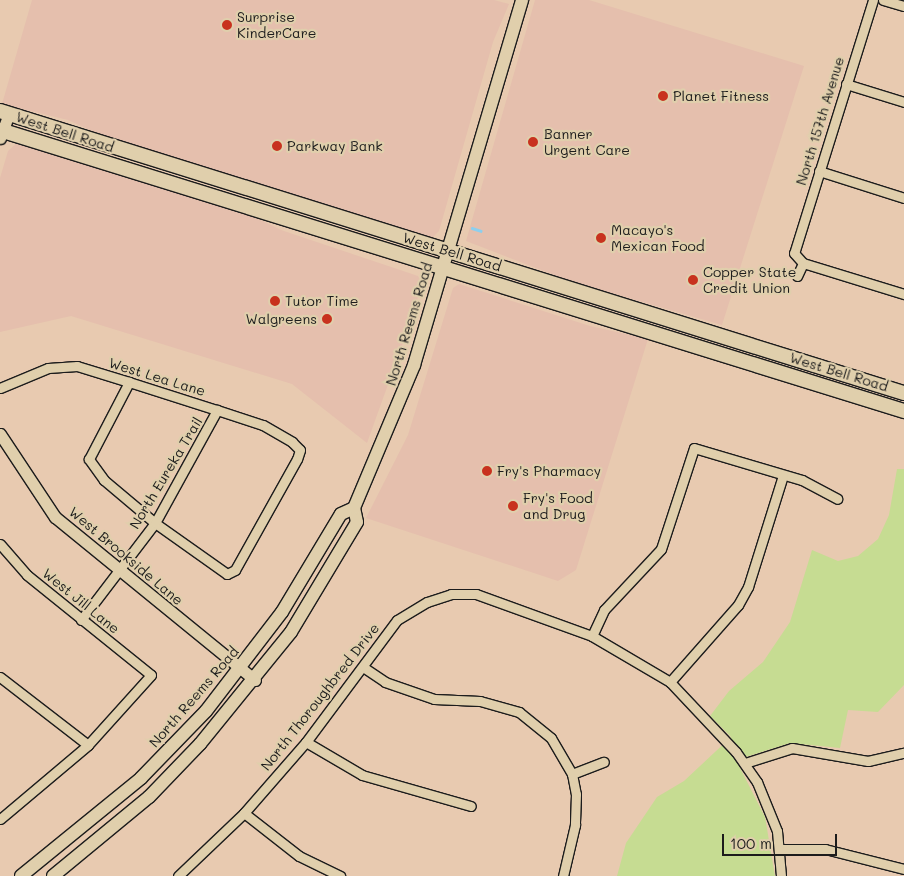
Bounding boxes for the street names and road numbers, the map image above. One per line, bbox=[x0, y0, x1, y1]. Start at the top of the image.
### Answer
street label: North 157th Avenue bbox=[792, 55, 848, 187]
street label: West Bell Road bbox=[14, 108, 116, 156]
street label: West Bell Road bbox=[401, 229, 503, 275]
street label: North Reems Road bbox=[382, 260, 436, 388]
street label: West Bell Road bbox=[788, 349, 890, 395]
street label: West Lea Lane bbox=[107, 354, 207, 400]
street label: North Eureka Trail bbox=[126, 414, 206, 532]
street label: West Brookside Lane bbox=[66, 503, 186, 609]
street label: West Jill Lane bbox=[39, 565, 123, 637]
street label: North Thoroughbred Drive bbox=[257, 620, 383, 774]
street label: North Reems Road bbox=[146, 643, 242, 751]

